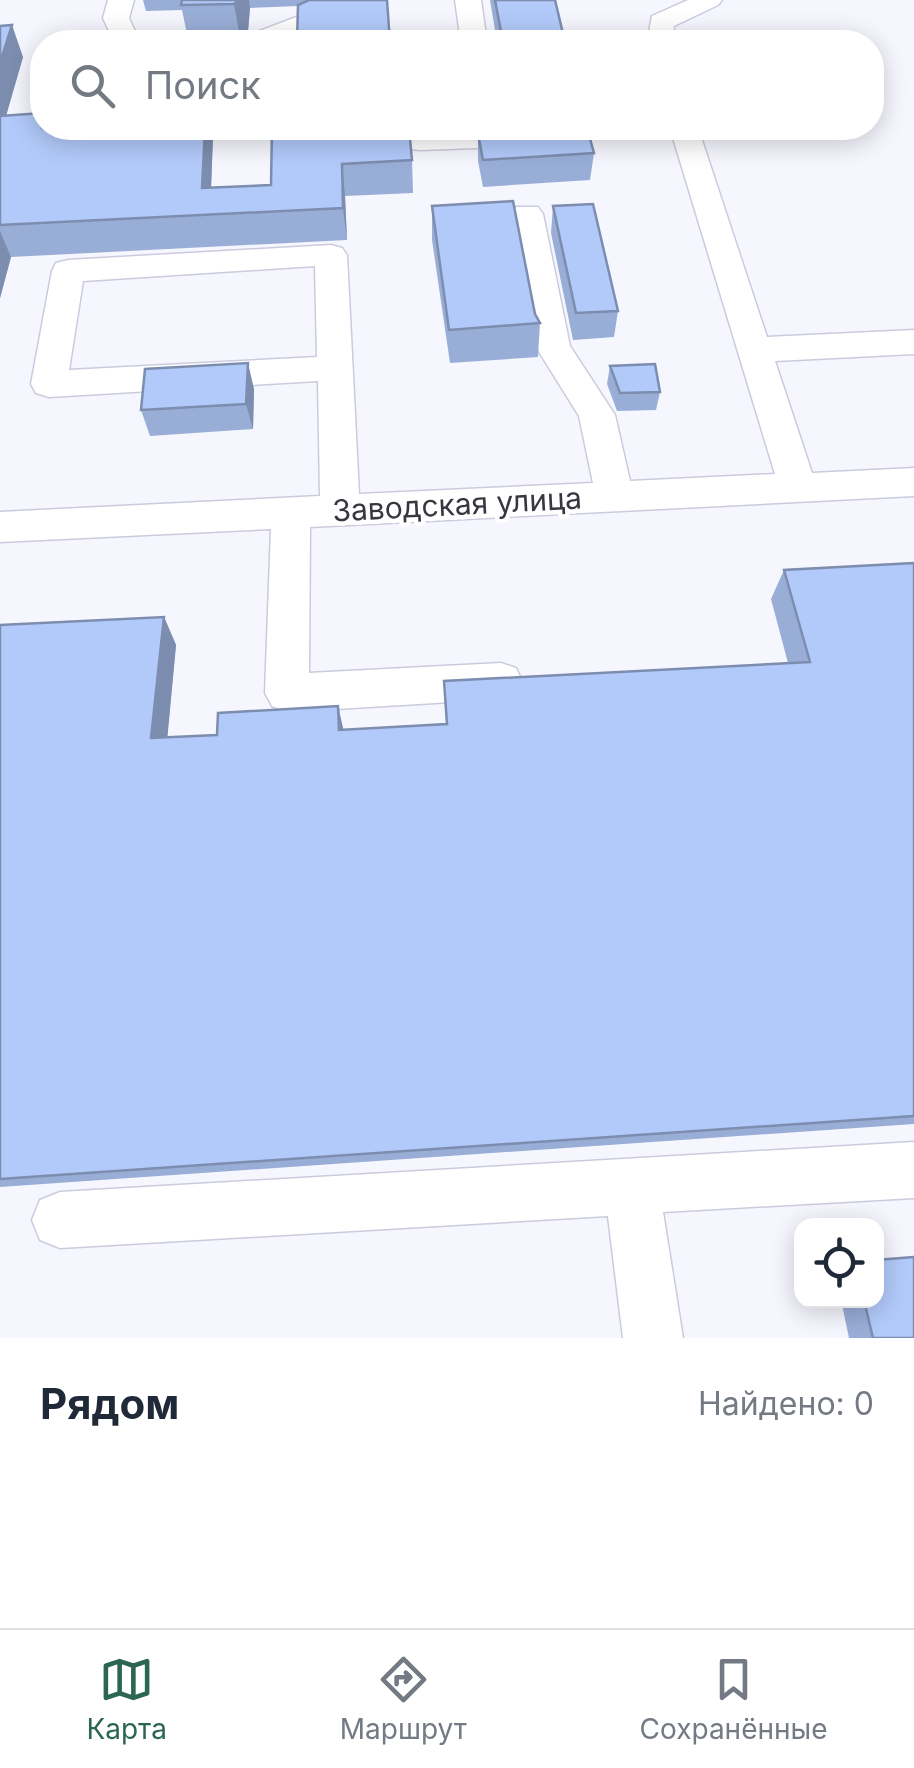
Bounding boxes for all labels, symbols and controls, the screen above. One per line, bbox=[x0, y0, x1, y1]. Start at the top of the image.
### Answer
search box bbox=[30, 30, 884, 140]
icon: search bbox=[65, 58, 120, 113]
text: Поиск bbox=[145, 62, 261, 108]
street label: Заводская улица bbox=[331, 479, 583, 529]
map controls bbox=[794, 1218, 884, 1308]
button: locate bbox=[794, 1218, 884, 1308]
text: Рядом bbox=[40, 1378, 179, 1429]
text: Найдено: 0 bbox=[698, 1384, 874, 1423]
tab: Карта bbox=[86, 1652, 167, 1746]
tab: Маршрут bbox=[340, 1652, 467, 1746]
tab: Сохранённые bbox=[640, 1652, 828, 1746]

